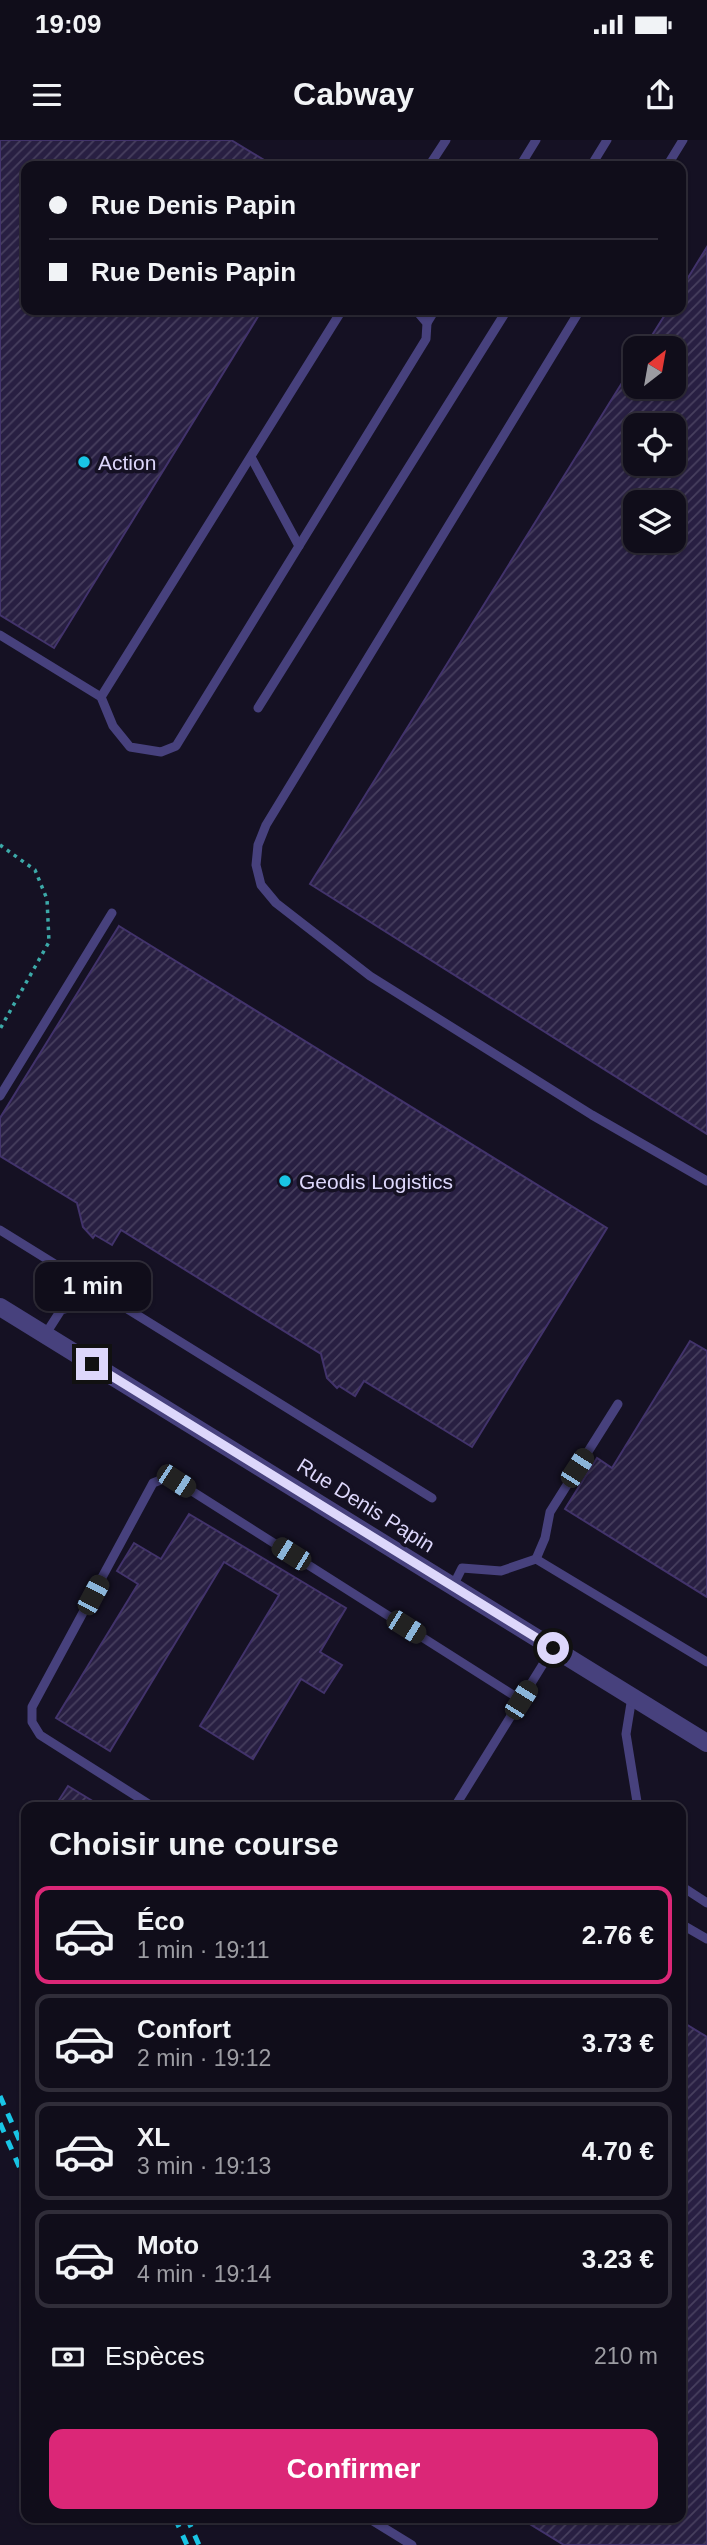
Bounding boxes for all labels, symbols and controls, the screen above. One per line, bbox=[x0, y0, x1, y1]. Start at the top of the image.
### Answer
text: 19:09 bbox=[35, 9, 102, 39]
icon: menu bbox=[28, 76, 66, 114]
text: Cabway bbox=[293, 76, 414, 112]
icon: share bbox=[641, 76, 679, 114]
text: Rue Denis Papin bbox=[91, 190, 296, 220]
text: Rue Denis Papin bbox=[91, 257, 296, 287]
north arrow bbox=[623, 336, 686, 399]
map controls bbox=[623, 336, 686, 553]
button: locate bbox=[623, 413, 686, 476]
place label: Action bbox=[98, 451, 156, 474]
marker: Action bbox=[76, 454, 92, 470]
button: layers bbox=[623, 490, 686, 553]
place label: Geodis Logistics bbox=[299, 1170, 453, 1193]
marker: Geodis Logistics bbox=[277, 1173, 293, 1189]
callout: 1 min bbox=[34, 1262, 150, 1312]
text: 1 min bbox=[63, 1273, 123, 1299]
route end bbox=[76, 1348, 108, 1380]
car bbox=[557, 1445, 598, 1491]
street label: Rue Denis Papin bbox=[293, 1453, 439, 1557]
car bbox=[153, 1461, 200, 1501]
car bbox=[268, 1534, 315, 1574]
car bbox=[74, 1572, 113, 1618]
car bbox=[383, 1607, 430, 1647]
route start bbox=[537, 1632, 569, 1664]
car bbox=[501, 1677, 542, 1723]
text: Choisir une course bbox=[49, 1826, 339, 1862]
icon: car bbox=[53, 1904, 116, 1967]
text: Éco bbox=[137, 1906, 185, 1936]
text: 2.76 € bbox=[582, 1920, 654, 1950]
text: 1 min · 19:11 bbox=[137, 1937, 270, 1963]
icon: car bbox=[53, 2012, 116, 2075]
text: Confort bbox=[137, 2014, 231, 2044]
text: 3.73 € bbox=[582, 2028, 654, 2058]
text: 2 min · 19:12 bbox=[137, 2045, 271, 2071]
icon: car bbox=[53, 2120, 116, 2183]
text: XL bbox=[137, 2122, 170, 2152]
text: 4.70 € bbox=[582, 2136, 654, 2166]
text: 3 min · 19:13 bbox=[137, 2153, 271, 2179]
icon: car bbox=[53, 2228, 116, 2291]
text: Moto bbox=[137, 2230, 199, 2260]
text: 3.23 € bbox=[582, 2244, 654, 2274]
text: 4 min · 19:14 bbox=[137, 2261, 271, 2287]
icon: cash bbox=[49, 2338, 87, 2376]
text: Espèces bbox=[105, 2341, 205, 2371]
text: 210 m bbox=[594, 2343, 658, 2369]
button: Confirmer bbox=[49, 2429, 658, 2509]

